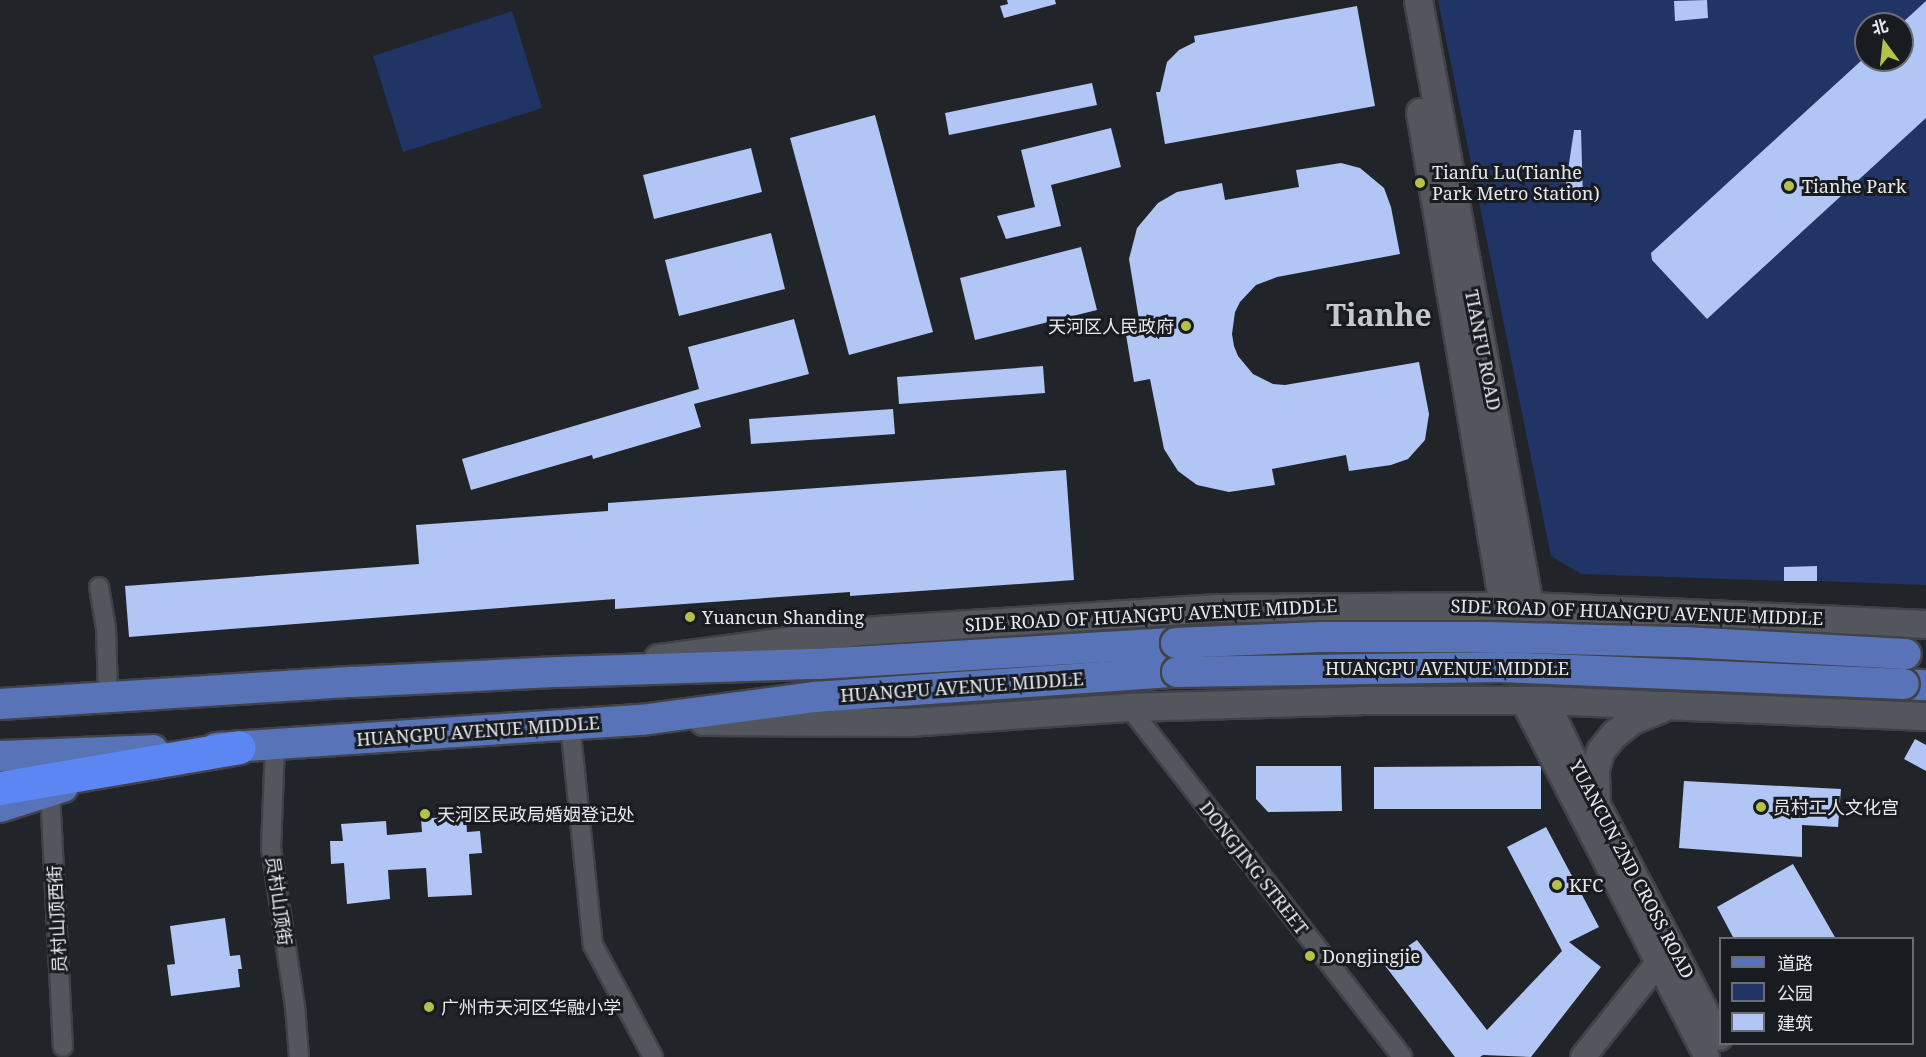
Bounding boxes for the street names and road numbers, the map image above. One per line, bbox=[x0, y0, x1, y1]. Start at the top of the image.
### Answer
street label: TIANFU ROAD bbox=[1461, 288, 1505, 412]
street label: SIDE ROAD OF HUANGPU AVENUE MIDDLE bbox=[964, 594, 1338, 636]
street label: SIDE ROAD OF HUANGPU AVENUE MIDDLE bbox=[1450, 595, 1824, 629]
street label: HUANGPU AVENUE MIDDLE bbox=[1325, 657, 1569, 679]
street label: HUANGPU AVENUE MIDDLE bbox=[840, 668, 1084, 706]
street label: HUANGPU AVENUE MIDDLE bbox=[356, 712, 600, 750]
street label: YUANCUN 2ND CROSS ROAD bbox=[1565, 756, 1699, 982]
street label: DONGJING STREET bbox=[1195, 797, 1313, 939]
street label: 员村山顶街 bbox=[262, 855, 296, 947]
street label: 员村山顶西街 bbox=[43, 865, 71, 973]

